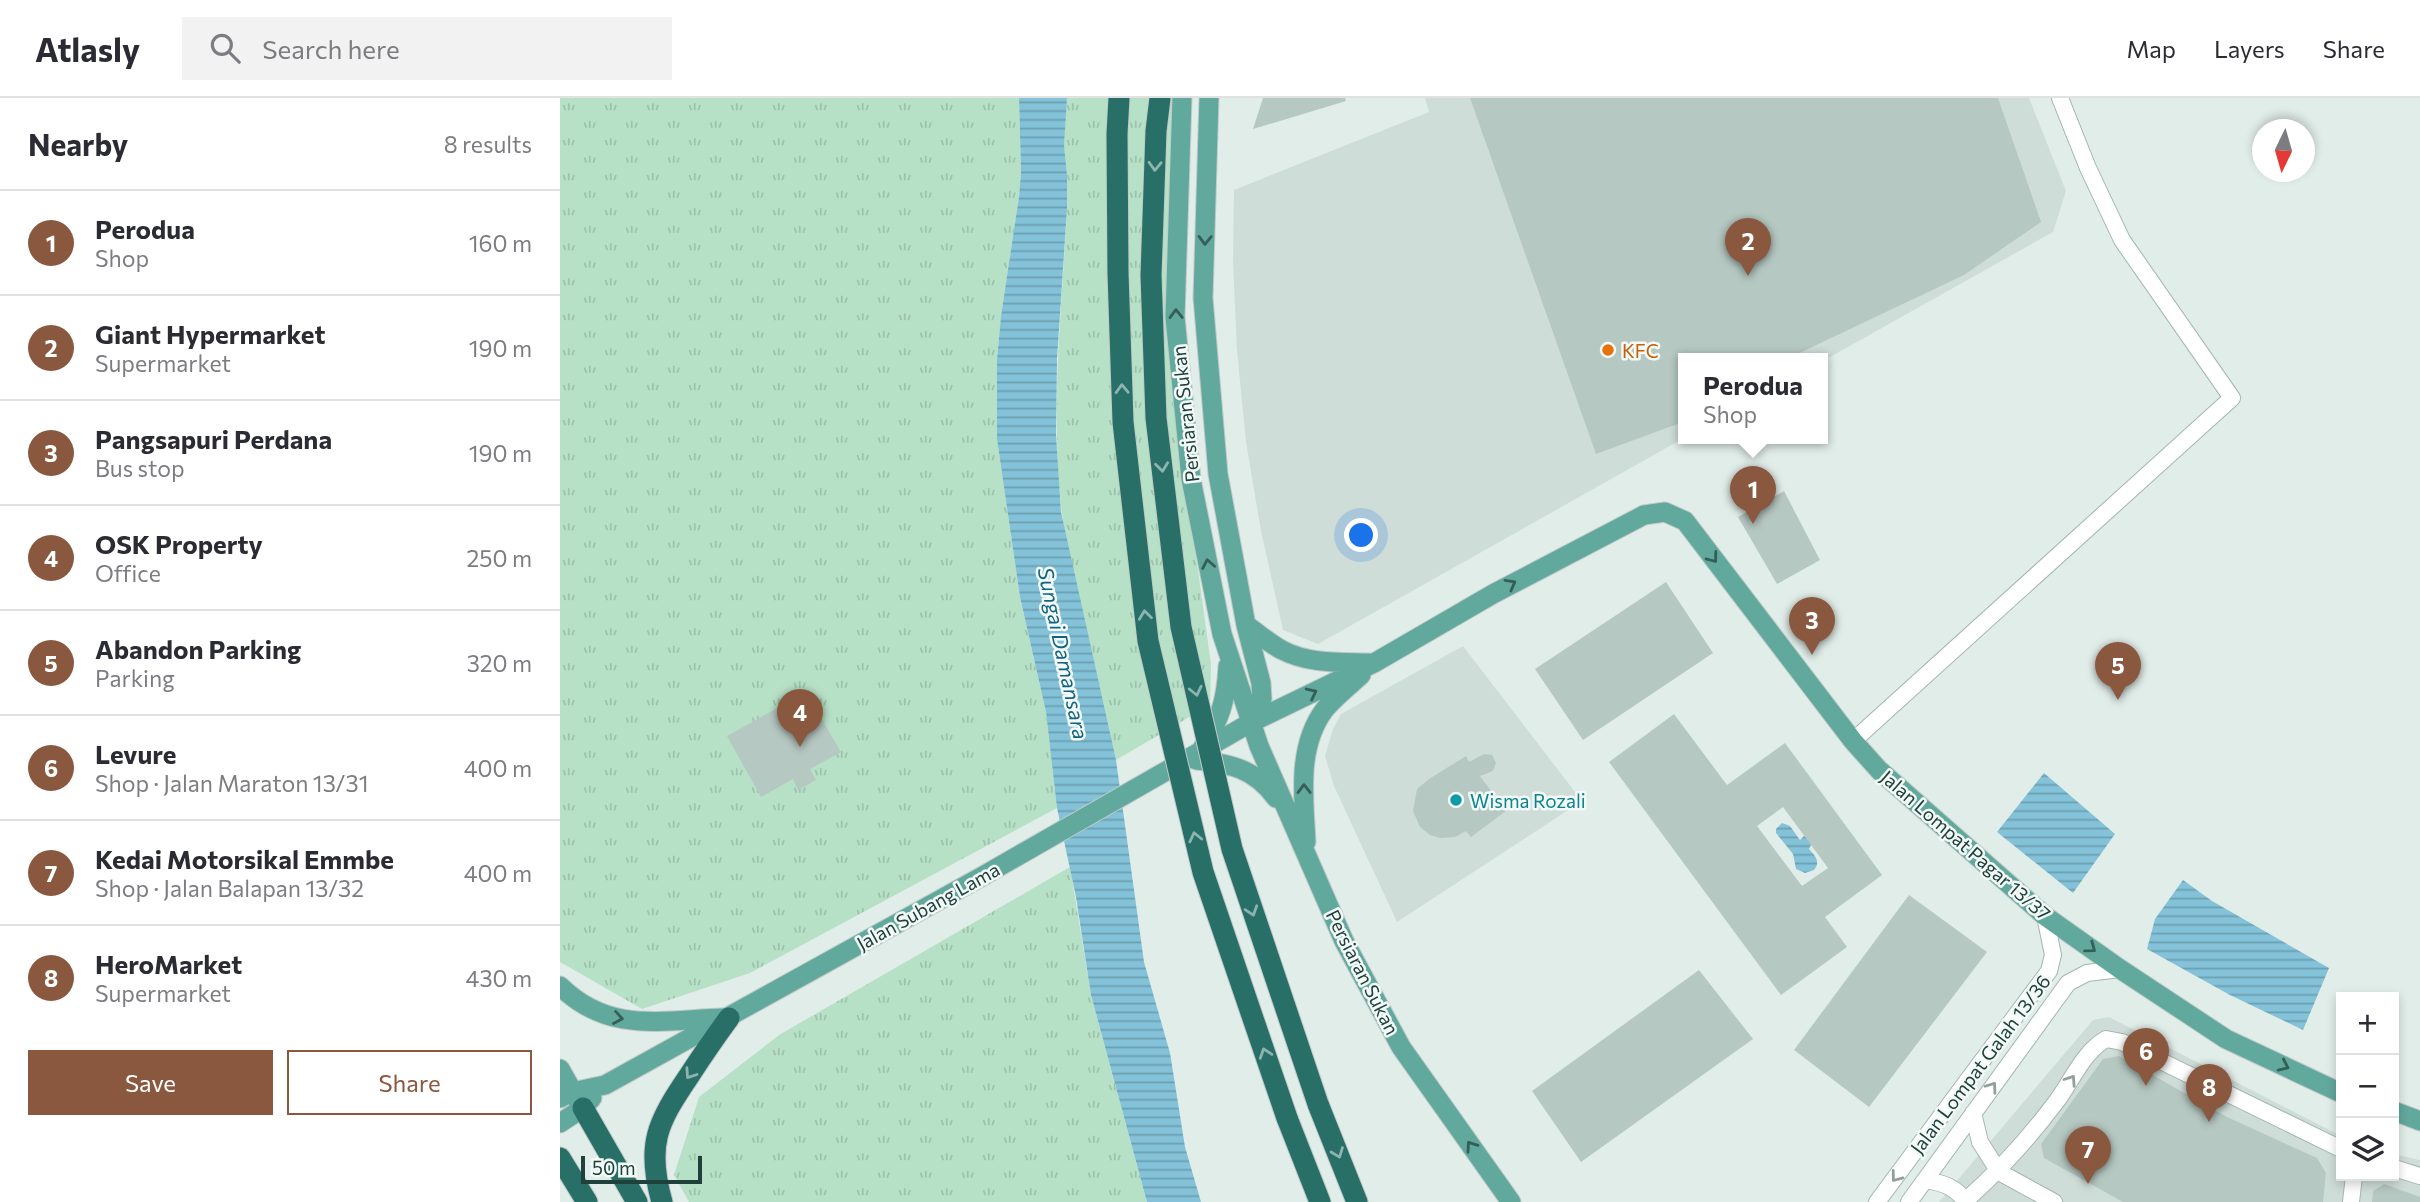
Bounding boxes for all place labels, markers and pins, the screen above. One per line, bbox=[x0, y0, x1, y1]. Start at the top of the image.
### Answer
pin: 2 bbox=[1725, 218, 1771, 276]
place label: KFC bbox=[1622, 339, 1659, 362]
marker: KFC bbox=[1600, 342, 1616, 358]
pin: 1 bbox=[1730, 466, 1776, 524]
pin: 3 bbox=[1789, 597, 1835, 655]
pin: 5 bbox=[2095, 642, 2141, 700]
pin: 4 bbox=[777, 689, 823, 747]
place label: Wisma Rozali bbox=[1470, 789, 1586, 812]
marker: Wisma Rozali bbox=[1448, 792, 1464, 808]
pin: 6 bbox=[2123, 1028, 2169, 1086]
pin: 8 bbox=[2186, 1064, 2232, 1122]
pin: 7 bbox=[2065, 1126, 2111, 1184]

